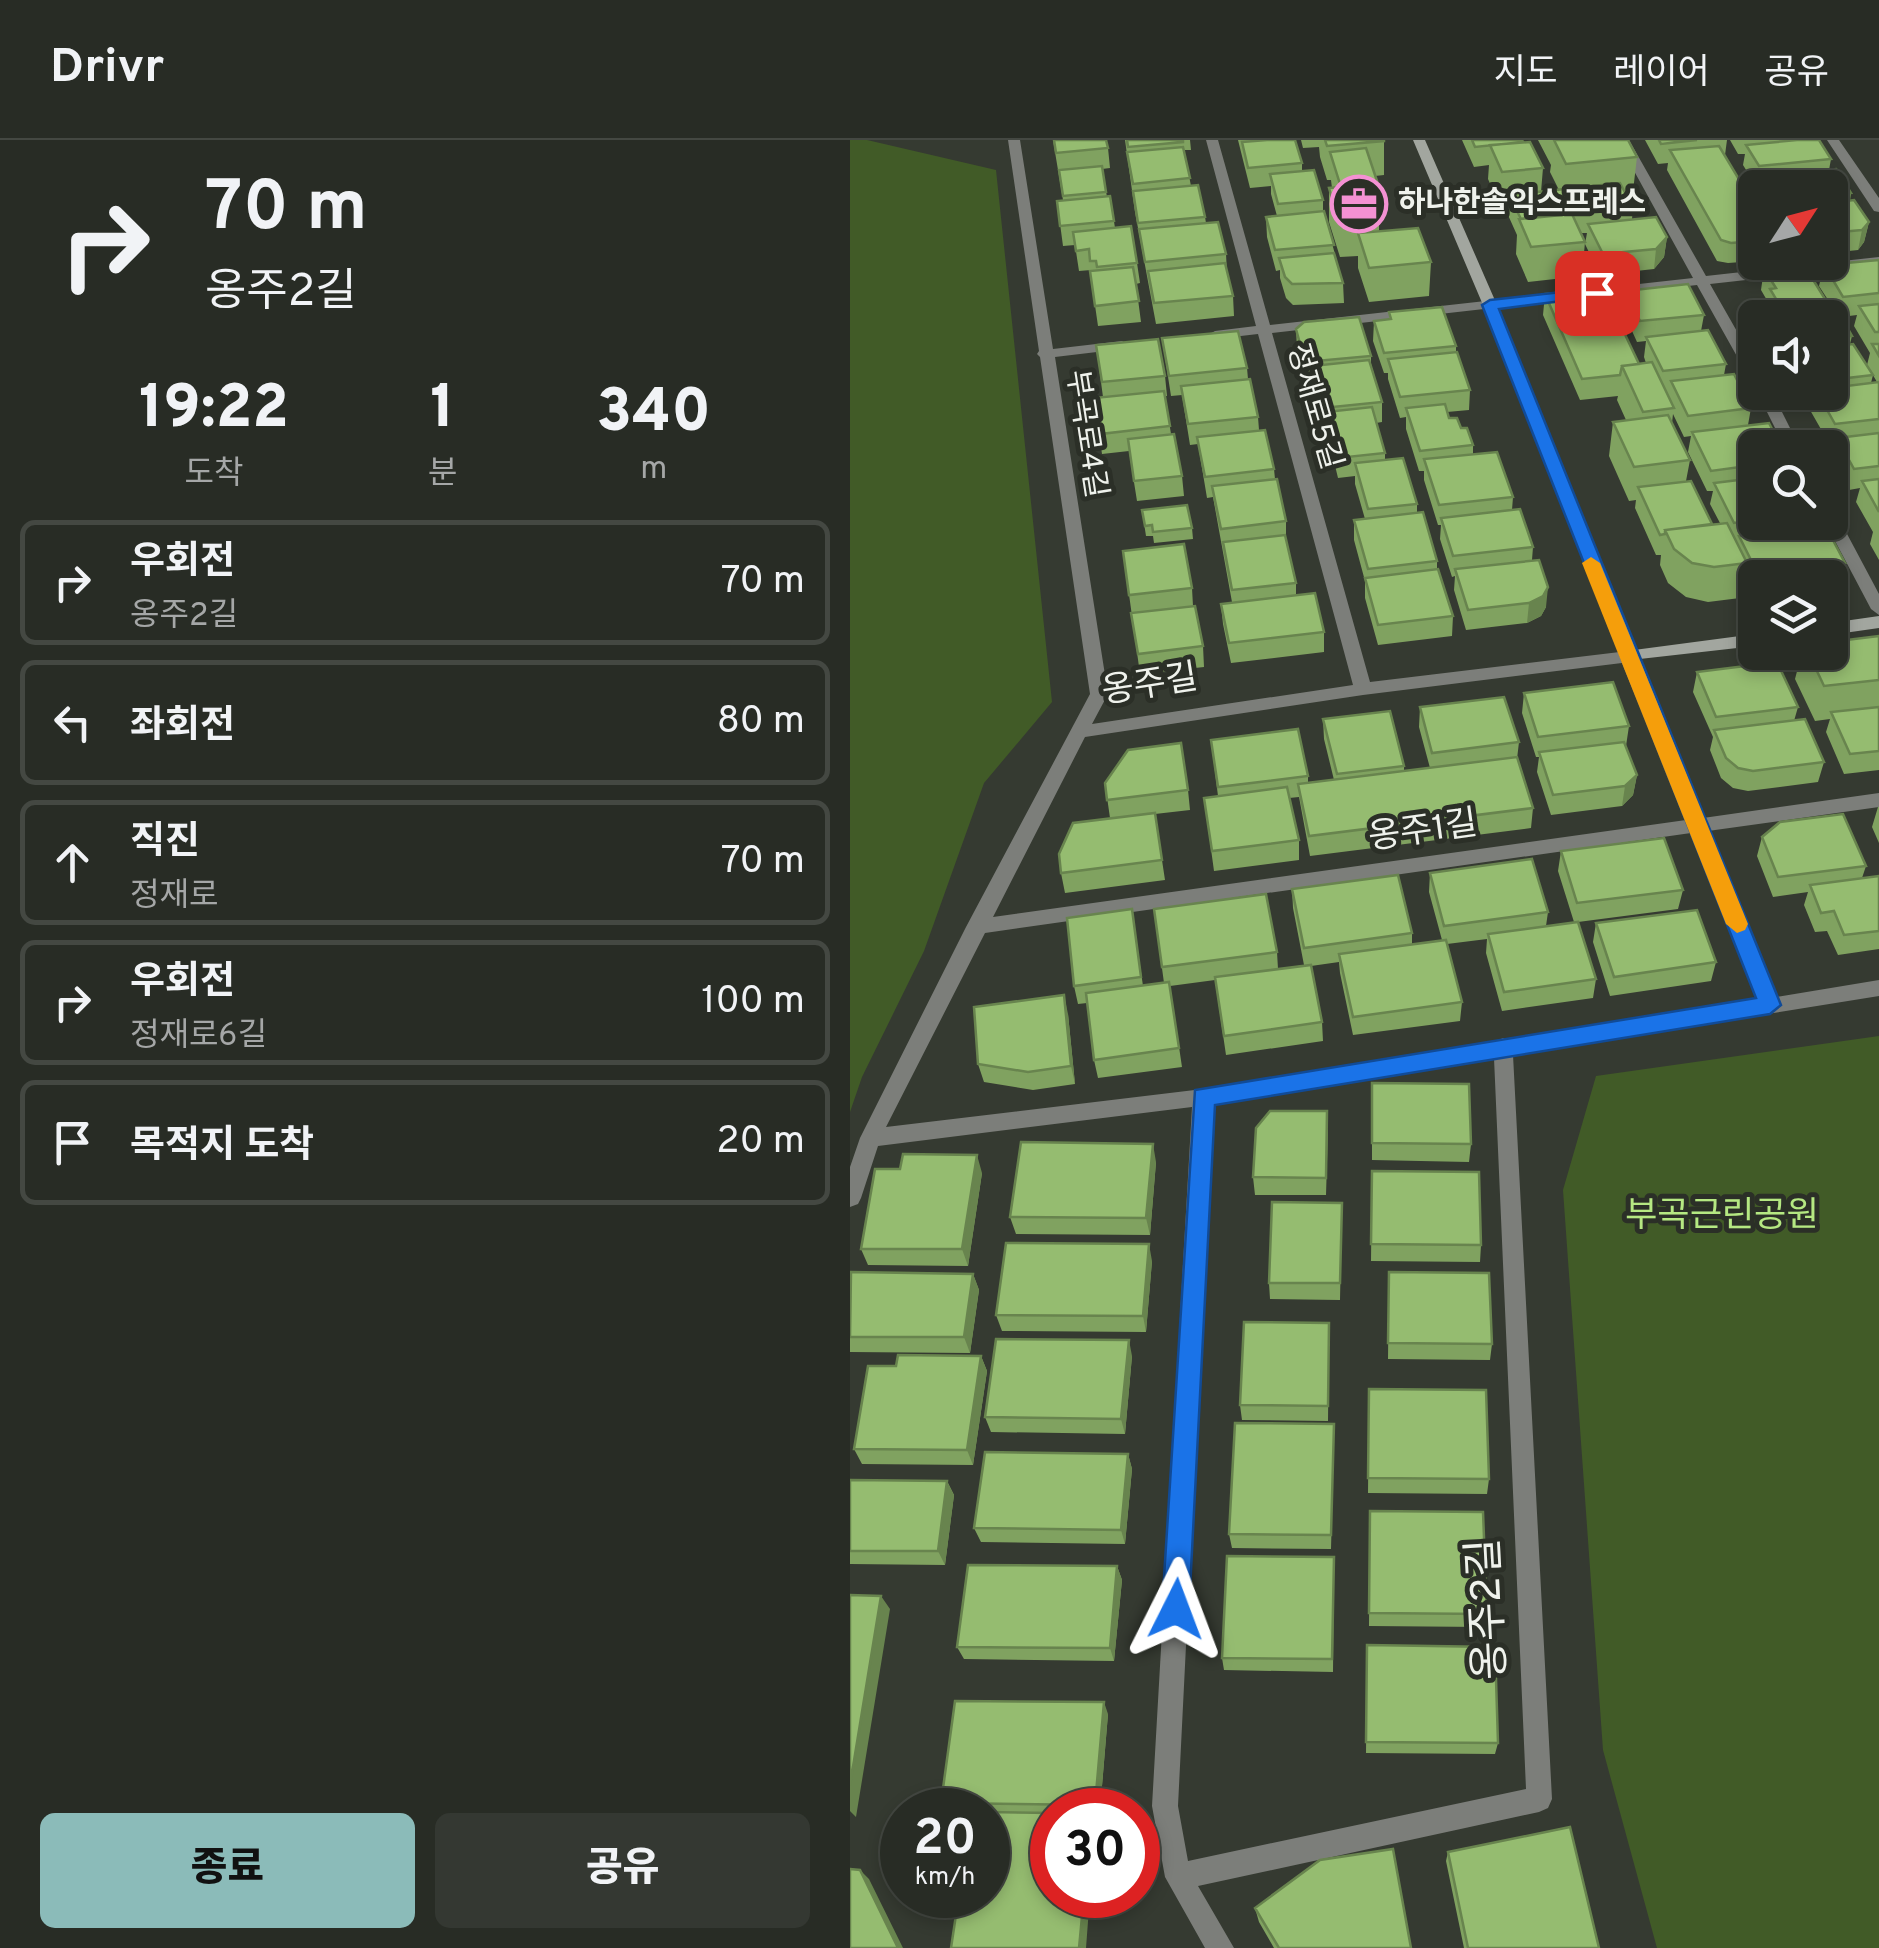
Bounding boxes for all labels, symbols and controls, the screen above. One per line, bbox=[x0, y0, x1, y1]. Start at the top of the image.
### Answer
text: Drivr bbox=[50, 39, 164, 99]
text: 지도 bbox=[1494, 52, 1558, 96]
text: 레이어 bbox=[1613, 52, 1710, 96]
text: 공유 bbox=[1765, 52, 1829, 96]
text: 70 m bbox=[205, 166, 368, 255]
north arrow bbox=[1738, 170, 1848, 280]
map controls bbox=[1738, 170, 1848, 670]
office icon: 하나한솔익스프레스 bbox=[1329, 174, 1389, 234]
icon: right bbox=[40, 180, 170, 310]
place label: 하나한솔익스프레스 bbox=[1398, 186, 1646, 223]
pin bbox=[1555, 251, 1640, 336]
text: 옹주2길 bbox=[205, 265, 357, 322]
icon: arrive bbox=[1570, 266, 1625, 321]
button: sound bbox=[1738, 300, 1848, 410]
street label: 정재로5길 bbox=[1277, 340, 1349, 474]
street label: 부곡로4길 bbox=[1057, 367, 1113, 501]
text: 19:22 bbox=[139, 373, 289, 449]
text: 1 bbox=[430, 373, 455, 449]
text: 340 bbox=[596, 377, 711, 453]
button: search bbox=[1738, 430, 1848, 540]
text: m bbox=[640, 450, 667, 490]
text: 도착 bbox=[185, 455, 243, 495]
text: 분 bbox=[428, 455, 457, 495]
text: 우회전 bbox=[130, 539, 235, 588]
icon: right bbox=[45, 555, 100, 610]
text: 70 m bbox=[721, 558, 805, 607]
button: layers bbox=[1738, 560, 1848, 670]
text: 옹주2길 bbox=[130, 597, 238, 637]
street label: 옹주길 bbox=[1099, 657, 1201, 715]
icon: left bbox=[45, 695, 100, 750]
text: 80 m bbox=[717, 698, 805, 747]
text: 좌회전 bbox=[130, 703, 235, 752]
street label: 옹주1길 bbox=[1366, 803, 1480, 861]
text: 직진 bbox=[130, 819, 200, 868]
icon: ahead bbox=[45, 835, 100, 890]
text: 70 m bbox=[721, 838, 805, 887]
text: 정재로 bbox=[130, 877, 218, 917]
text: 우회전 bbox=[130, 959, 235, 1008]
icon: right bbox=[45, 975, 100, 1030]
text: 100 m bbox=[701, 978, 805, 1027]
text: 정재로6길 bbox=[130, 1017, 267, 1057]
icon: arrive bbox=[45, 1115, 100, 1170]
text: 20 m bbox=[716, 1118, 805, 1167]
text: 목적지 도착 bbox=[130, 1123, 314, 1172]
park label: 부곡근린공원 bbox=[1625, 1195, 1819, 1239]
street label: 옹주2길 bbox=[1460, 1537, 1520, 1681]
position arrow bbox=[1124, 1557, 1228, 1661]
speed limit sign: 30 bbox=[1030, 1788, 1160, 1918]
text: 20 bbox=[913, 1809, 977, 1872]
button: 종료 bbox=[40, 1813, 415, 1928]
button: 공유 bbox=[435, 1813, 810, 1928]
text: km/h bbox=[915, 1862, 975, 1894]

